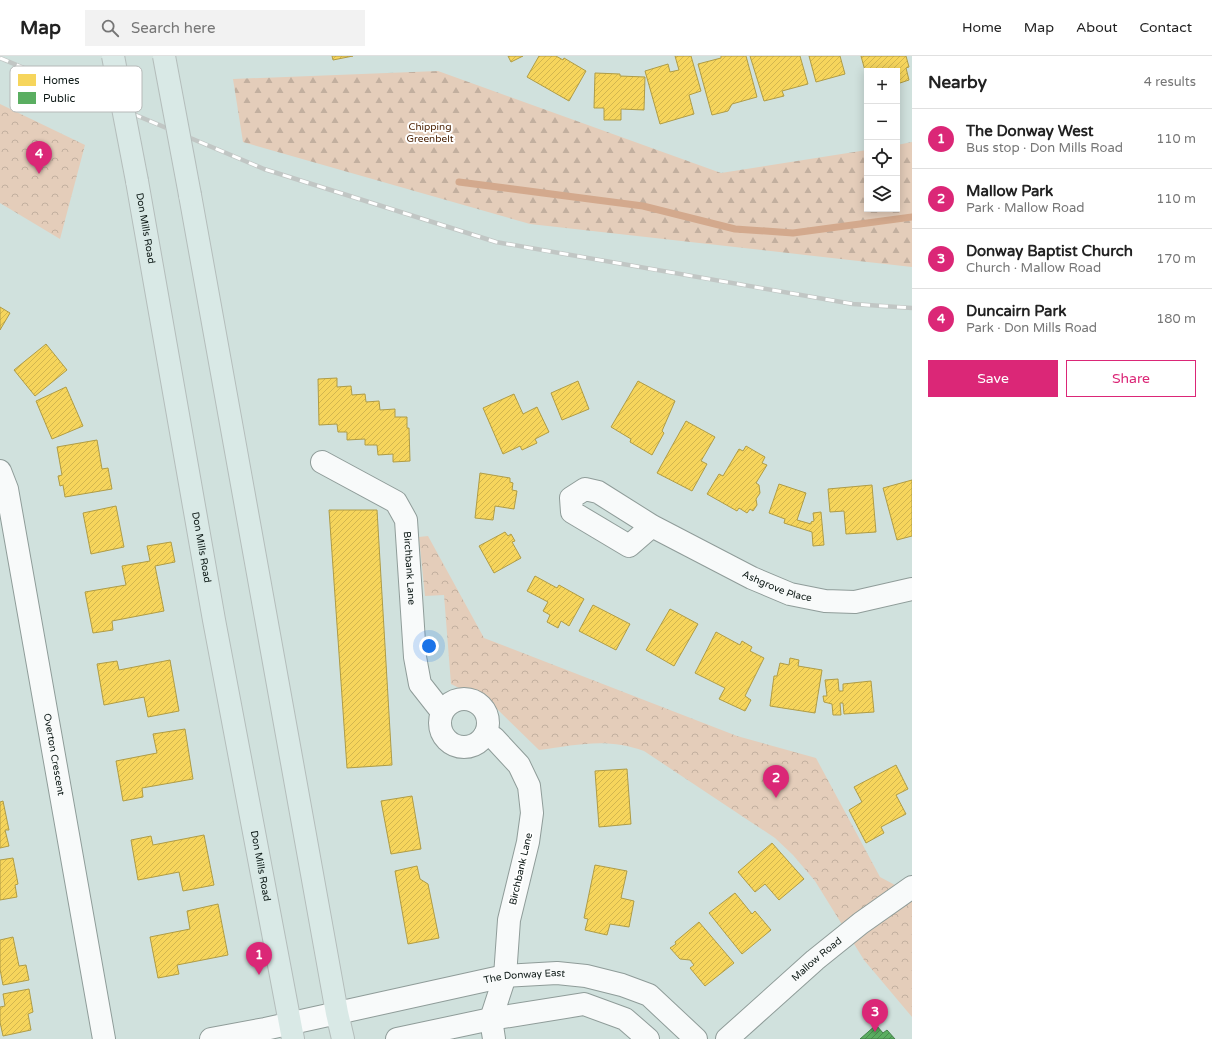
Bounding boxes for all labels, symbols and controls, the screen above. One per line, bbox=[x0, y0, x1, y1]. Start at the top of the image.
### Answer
search box bbox=[85, 10, 365, 46]
text: Map bbox=[20, 17, 61, 39]
icon: search bbox=[99, 17, 121, 39]
text: Search here bbox=[131, 19, 215, 37]
text: Home bbox=[962, 19, 1002, 36]
text: Map bbox=[1024, 19, 1054, 36]
text: About bbox=[1076, 19, 1118, 36]
text: Contact bbox=[1140, 19, 1192, 36]
legend bbox=[10, 66, 142, 112]
map controls bbox=[864, 68, 900, 212]
button: + bbox=[864, 68, 900, 104]
text: Nearby bbox=[928, 72, 987, 93]
text: Homes bbox=[43, 74, 79, 87]
text: 4 results bbox=[1144, 74, 1196, 90]
text: Public bbox=[43, 92, 75, 105]
button: − bbox=[864, 104, 900, 140]
park label: Chipping Greenbelt bbox=[407, 121, 454, 145]
text: The Donway West bbox=[966, 122, 1094, 140]
text: 1 bbox=[937, 131, 945, 147]
text: 110 m bbox=[1156, 131, 1196, 147]
button: locate bbox=[864, 140, 900, 176]
text: Bus stop · Don Mills Road bbox=[966, 140, 1123, 156]
pin: 4 bbox=[26, 141, 52, 174]
button: layers bbox=[864, 176, 900, 212]
text: Mallow Park bbox=[966, 182, 1053, 200]
text: 2 bbox=[937, 191, 945, 207]
text: 110 m bbox=[1156, 191, 1196, 207]
street label: Don Mills Road bbox=[133, 192, 157, 265]
text: Park · Mallow Road bbox=[966, 200, 1084, 216]
text: Donway Baptist Church bbox=[966, 242, 1133, 260]
text: 3 bbox=[937, 251, 945, 267]
text: 170 m bbox=[1156, 251, 1196, 267]
text: Church · Mallow Road bbox=[966, 260, 1101, 276]
text: Duncairn Park bbox=[966, 302, 1066, 320]
text: 4 bbox=[937, 311, 945, 327]
text: 180 m bbox=[1156, 311, 1196, 327]
text: Park · Don Mills Road bbox=[966, 320, 1097, 336]
button: Save bbox=[928, 360, 1058, 397]
button: Share bbox=[1066, 360, 1196, 397]
street label: Don Mills Road bbox=[189, 511, 213, 584]
street label: Birchbank Lane bbox=[401, 531, 418, 606]
street label: Ashgrove Place bbox=[740, 568, 813, 604]
your location bbox=[419, 636, 439, 656]
street label: Overton Crescent bbox=[41, 713, 67, 797]
pin: 2 bbox=[763, 765, 789, 798]
street label: Don Mills Road bbox=[248, 830, 273, 902]
street label: Birchbank Lane bbox=[507, 831, 535, 906]
street label: Mallow Road bbox=[789, 935, 844, 984]
pin: 1 bbox=[246, 942, 272, 975]
street label: The Donway East bbox=[483, 967, 566, 987]
pin: 3 bbox=[862, 999, 888, 1032]

